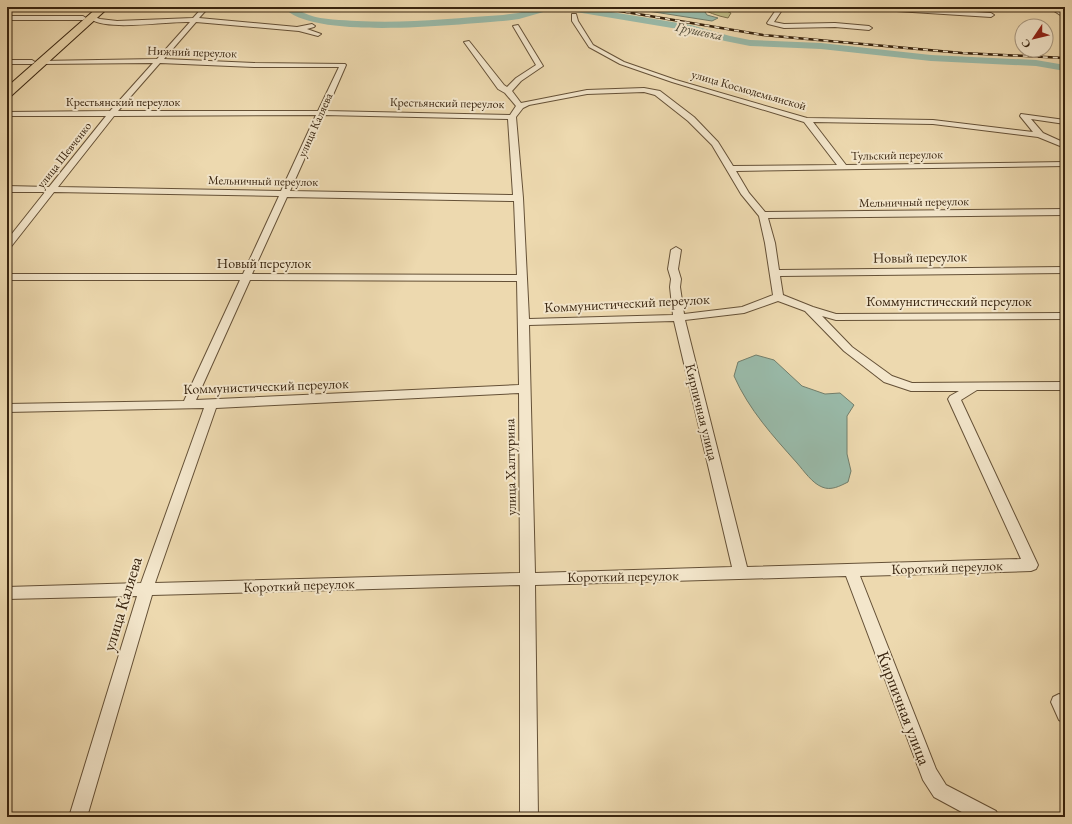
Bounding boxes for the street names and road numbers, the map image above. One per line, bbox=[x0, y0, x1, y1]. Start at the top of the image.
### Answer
street label: Нижний переулок bbox=[147, 42, 237, 62]
street label: улица Космодемьянской bbox=[690, 66, 809, 114]
street label: улица Каляева bbox=[294, 90, 336, 160]
street label: Крестьянский переулок bbox=[66, 94, 181, 110]
street label: Крестьянский переулок bbox=[390, 94, 505, 112]
street label: улица Шевченко bbox=[33, 118, 95, 192]
street label: Тульский переулок bbox=[851, 146, 943, 164]
street label: Мельничный переулок bbox=[208, 172, 318, 190]
street label: Мельничный переулок bbox=[859, 193, 969, 211]
street label: Новый переулок bbox=[873, 247, 968, 267]
street label: Новый переулок bbox=[217, 254, 311, 272]
street label: Коммунистический переулок bbox=[544, 290, 710, 316]
street label: Коммунистический переулок bbox=[866, 292, 1032, 310]
street label: Кирпичная улица bbox=[681, 362, 723, 463]
street label: Коммунистический переулок bbox=[183, 374, 349, 398]
street label: улица Халтурина bbox=[500, 418, 520, 516]
street label: улица Каляева bbox=[97, 554, 147, 654]
street label: Короткий переулок bbox=[891, 556, 1003, 578]
street label: Короткий переулок bbox=[567, 566, 679, 586]
street label: Короткий переулок bbox=[243, 574, 355, 596]
street label: Кирпичная улица bbox=[872, 648, 936, 768]

